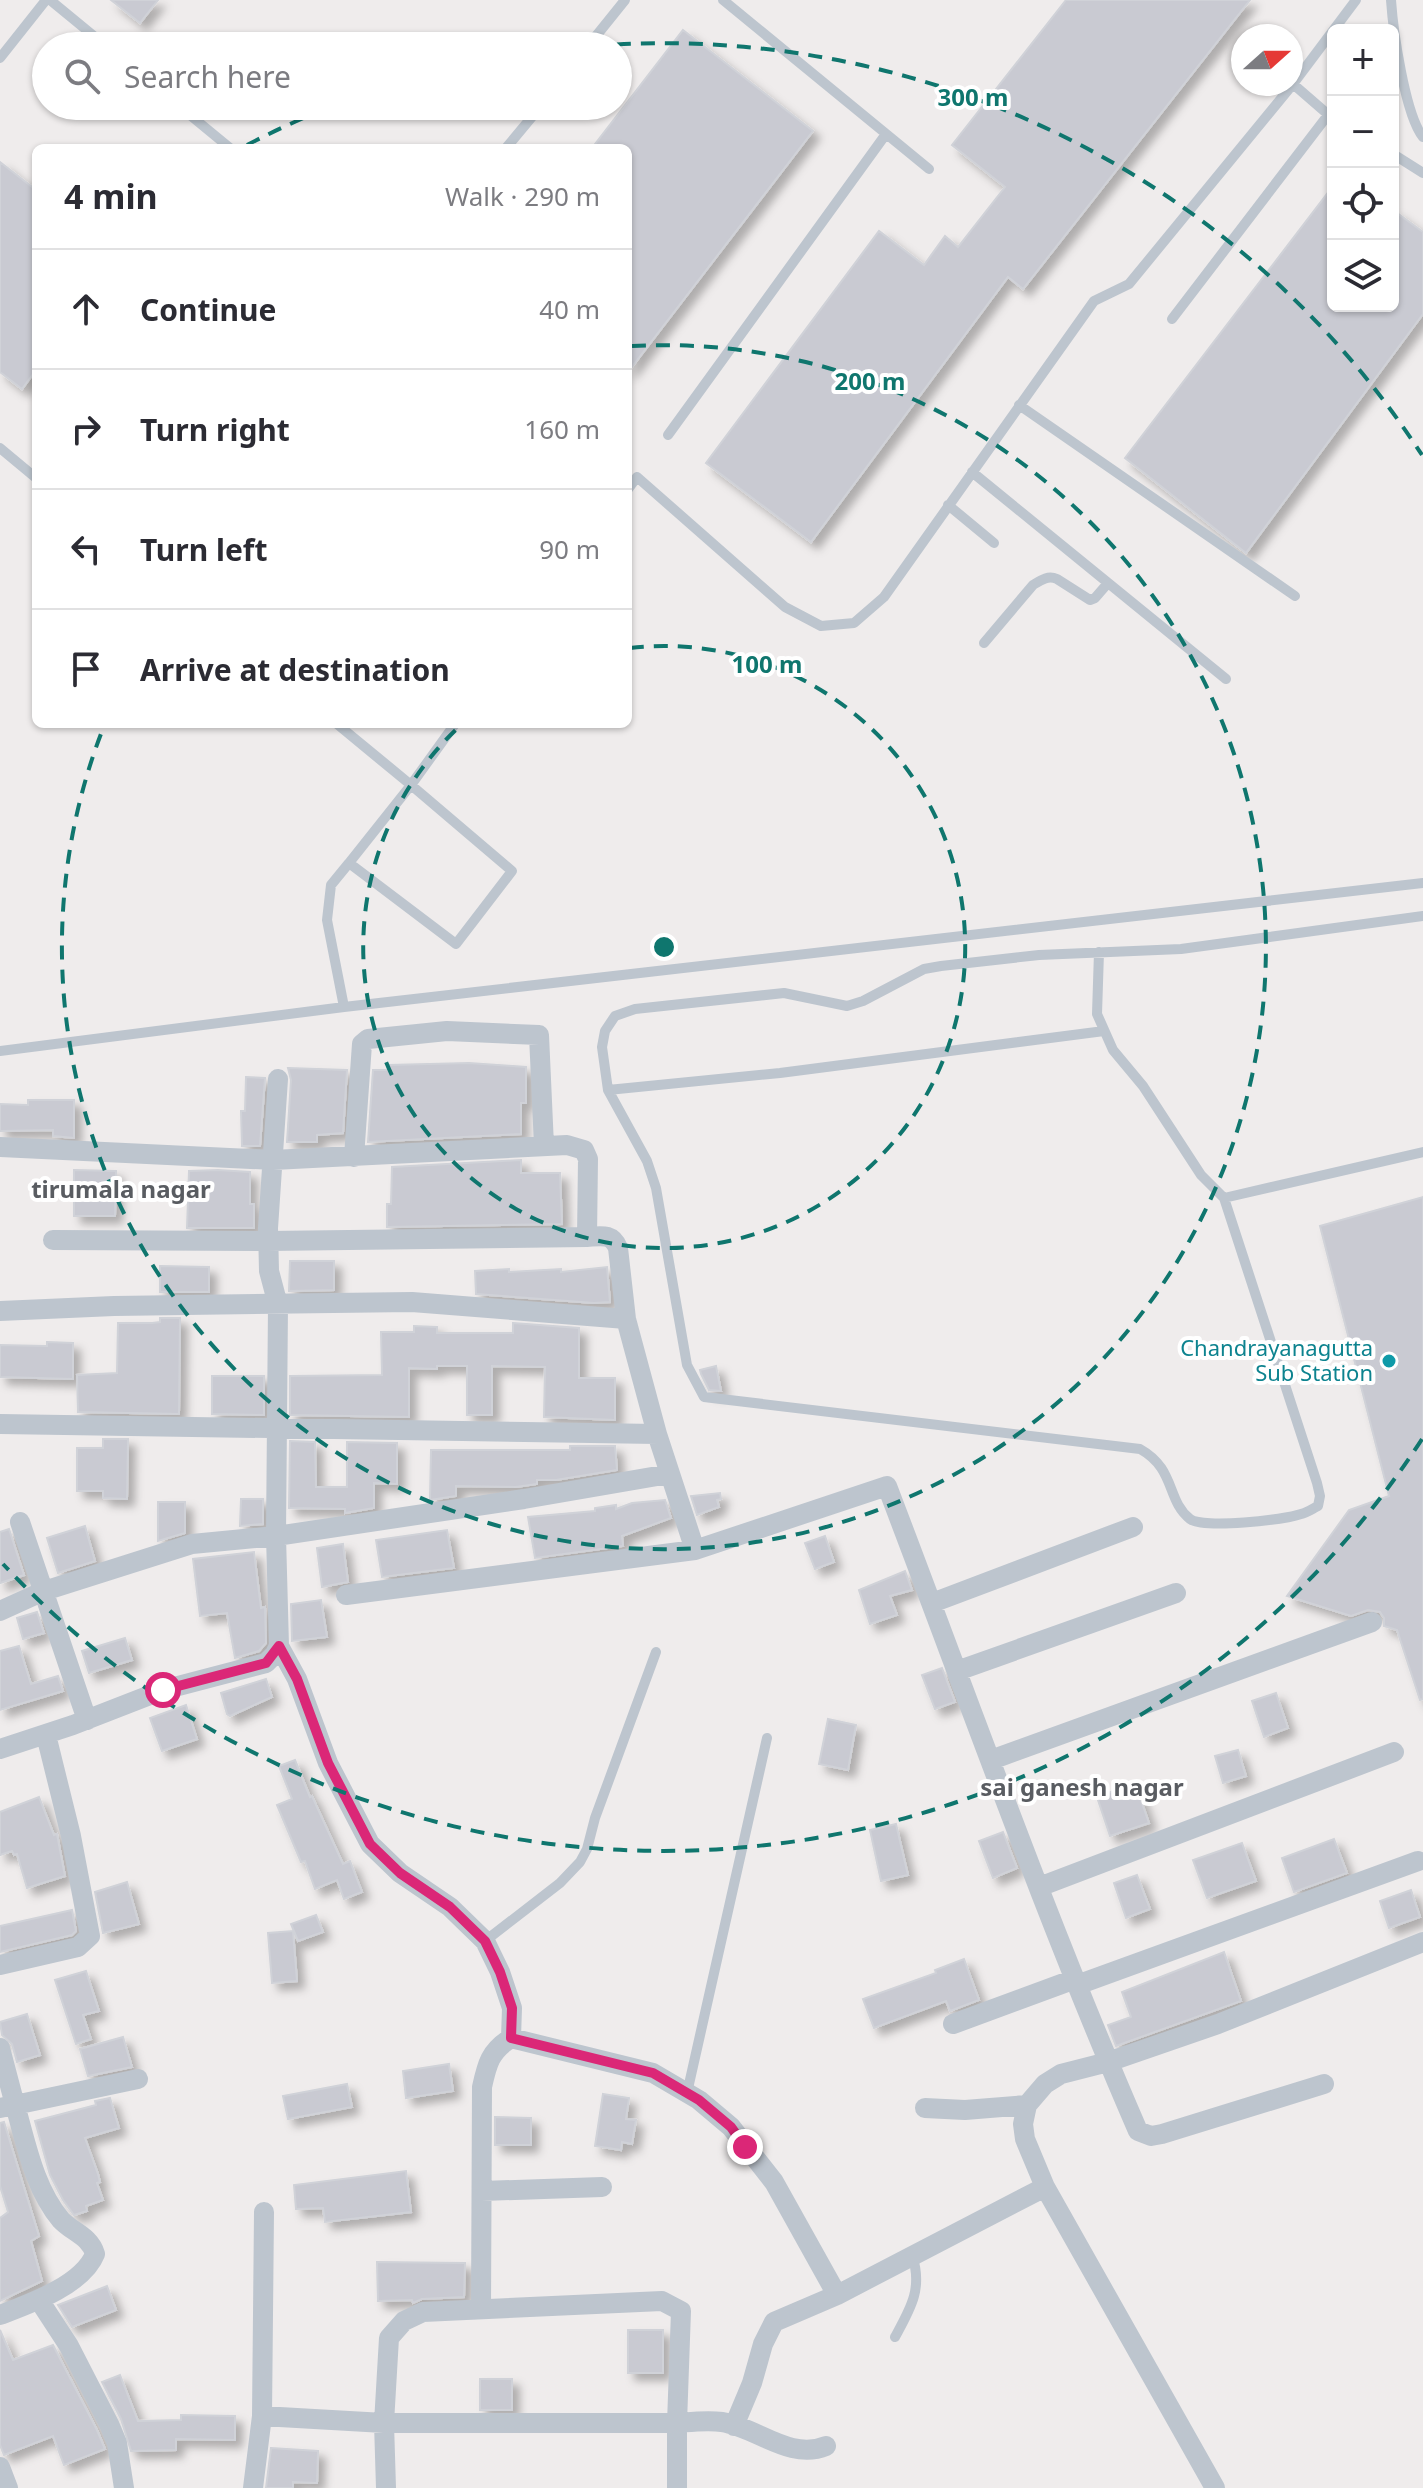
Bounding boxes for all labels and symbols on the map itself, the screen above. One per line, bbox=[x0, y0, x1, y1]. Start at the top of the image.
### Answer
north arrow bbox=[1231, 24, 1303, 96]
text: 300 m bbox=[938, 80, 1008, 113]
text: 200 m bbox=[835, 364, 905, 397]
text: 100 m bbox=[732, 647, 802, 680]
centre of rings bbox=[650, 933, 678, 961]
district label: tirumala nagar bbox=[31, 1172, 211, 1205]
place label: Chandrayanagutta Sub Station bbox=[1180, 1332, 1373, 1387]
marker: Chandrayanagutta Sub Station bbox=[1380, 1352, 1398, 1370]
route start bbox=[145, 1672, 181, 1708]
district label: sai ganesh nagar bbox=[980, 1770, 1184, 1803]
route end bbox=[727, 2129, 763, 2165]

